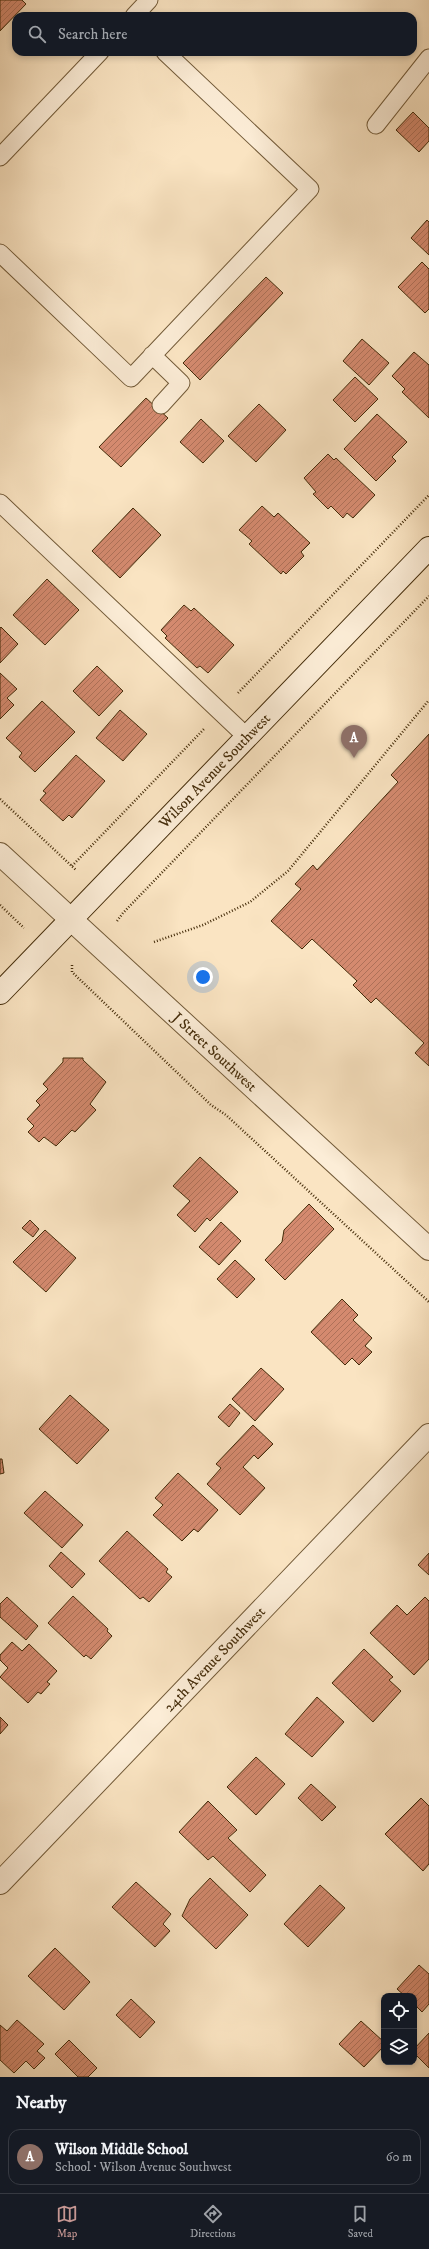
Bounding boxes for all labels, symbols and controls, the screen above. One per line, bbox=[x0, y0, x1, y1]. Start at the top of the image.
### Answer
search box bbox=[12, 12, 417, 56]
icon: search bbox=[26, 23, 48, 45]
text: Search here bbox=[58, 25, 127, 44]
street label: Wilson Avenue Southwest bbox=[154, 709, 274, 833]
pin: A bbox=[341, 725, 367, 758]
your location bbox=[193, 967, 213, 987]
street label: J Street Southwest bbox=[167, 1007, 261, 1096]
street label: 24th Avenue Southwest bbox=[159, 1602, 269, 1716]
map controls bbox=[381, 1993, 417, 2065]
button: locate bbox=[381, 1993, 417, 2029]
button: layers bbox=[381, 2029, 417, 2065]
text: Nearby bbox=[16, 2092, 66, 2114]
text: Wilson Middle School bbox=[55, 2140, 188, 2159]
text: A bbox=[26, 2149, 34, 2165]
text: 60 m bbox=[386, 2149, 412, 2165]
text: School · Wilson Avenue Southwest bbox=[55, 2159, 232, 2175]
tab: Map bbox=[56, 2203, 78, 2241]
tab: Directions bbox=[190, 2203, 236, 2241]
tab: Saved bbox=[348, 2203, 373, 2241]

